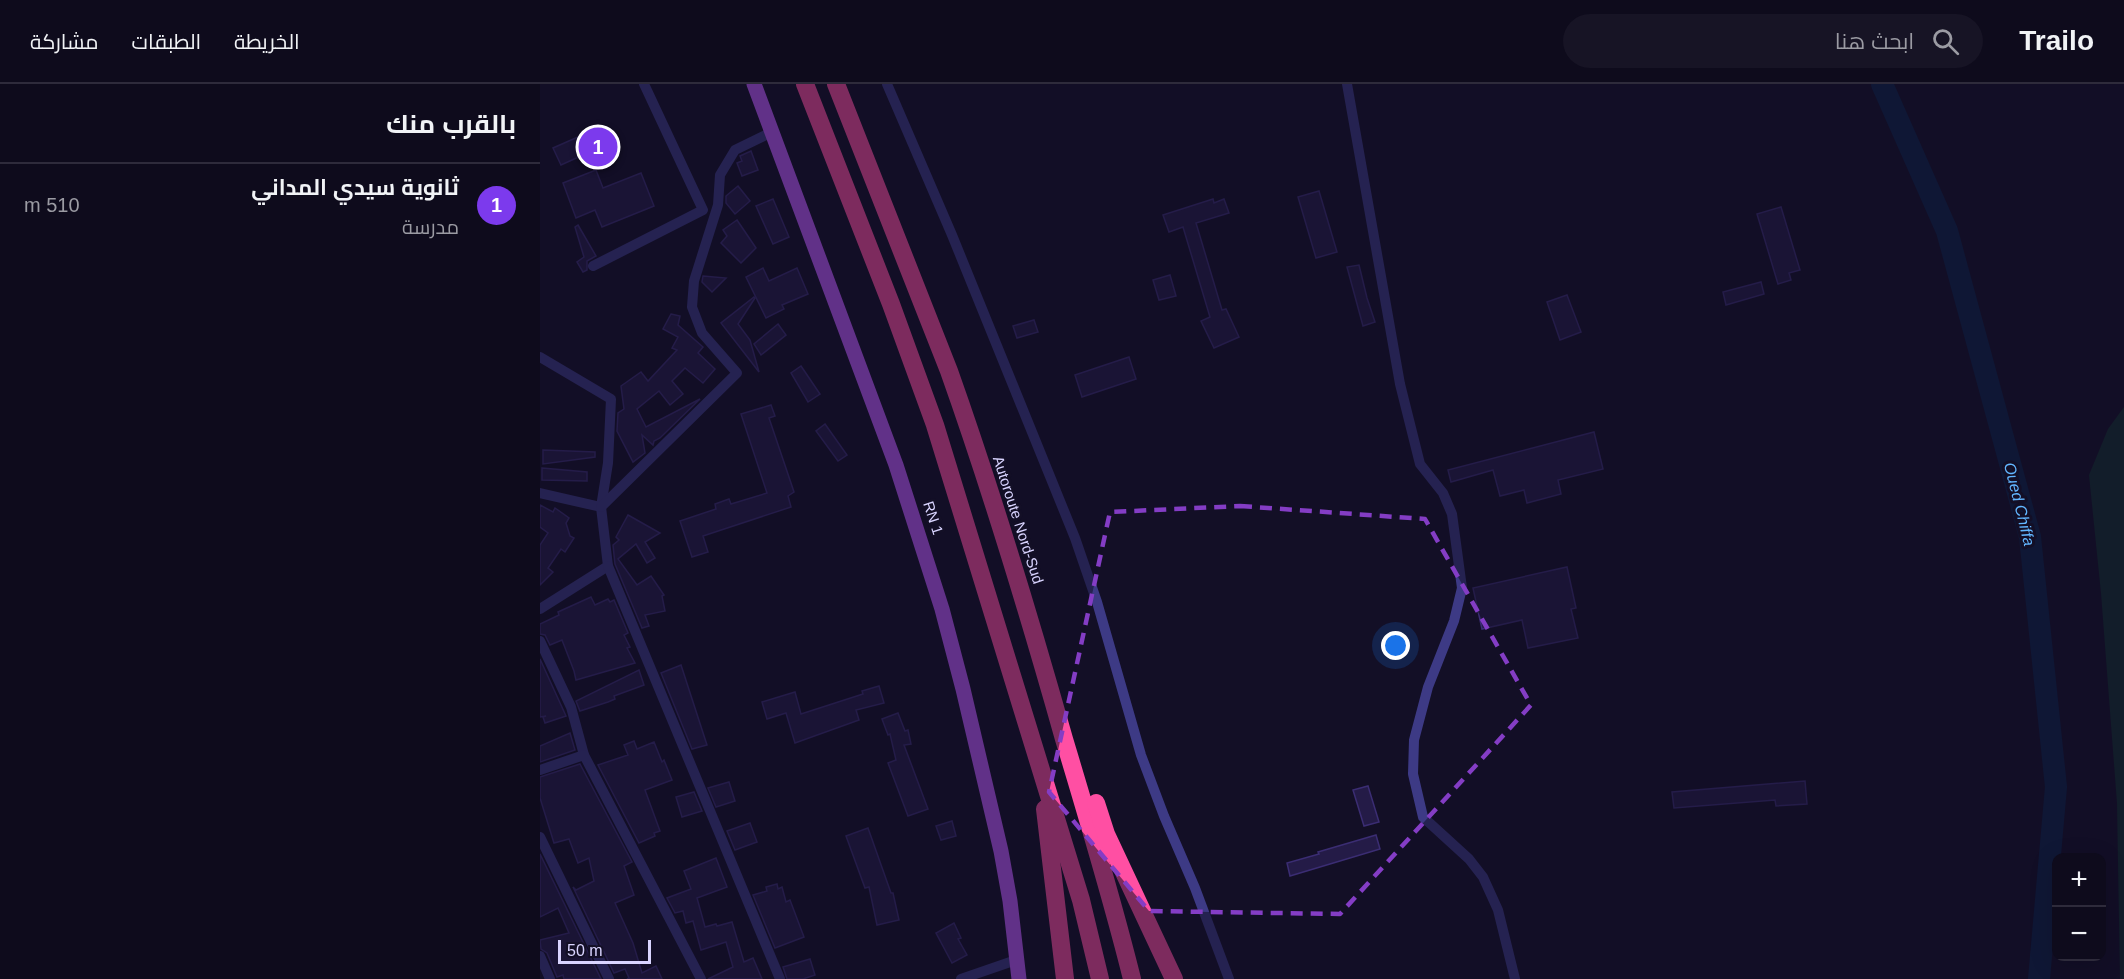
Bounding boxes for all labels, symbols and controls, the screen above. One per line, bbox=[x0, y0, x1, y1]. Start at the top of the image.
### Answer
search box bbox=[1563, 14, 1983, 68]
icon: search bbox=[1929, 25, 1962, 58]
text: Trailo bbox=[2019, 25, 2094, 56]
text: ابحث هنا bbox=[1835, 29, 1914, 54]
text: مشاركة bbox=[30, 30, 99, 53]
text: الطبقات bbox=[132, 30, 201, 53]
text: الخريطة bbox=[234, 30, 300, 53]
text: بالقرب منك bbox=[386, 109, 516, 139]
pin: 1 bbox=[578, 124, 618, 170]
text: ثانوية سيدي المداني bbox=[251, 175, 459, 200]
text: 510 m bbox=[24, 194, 80, 216]
text: 1 bbox=[491, 194, 502, 216]
text: مدرسة bbox=[402, 216, 459, 238]
street label: Autoroute Nord-Sud bbox=[990, 454, 1047, 586]
water label: Oued Chiffa bbox=[2001, 461, 2038, 548]
street label: RN 1 bbox=[920, 499, 947, 537]
your location bbox=[1381, 631, 1410, 660]
map controls bbox=[2052, 853, 2106, 961]
button: + bbox=[2052, 853, 2106, 907]
button: − bbox=[2052, 907, 2106, 961]
scale bar bbox=[558, 937, 651, 964]
text: 50 m bbox=[567, 942, 603, 959]

